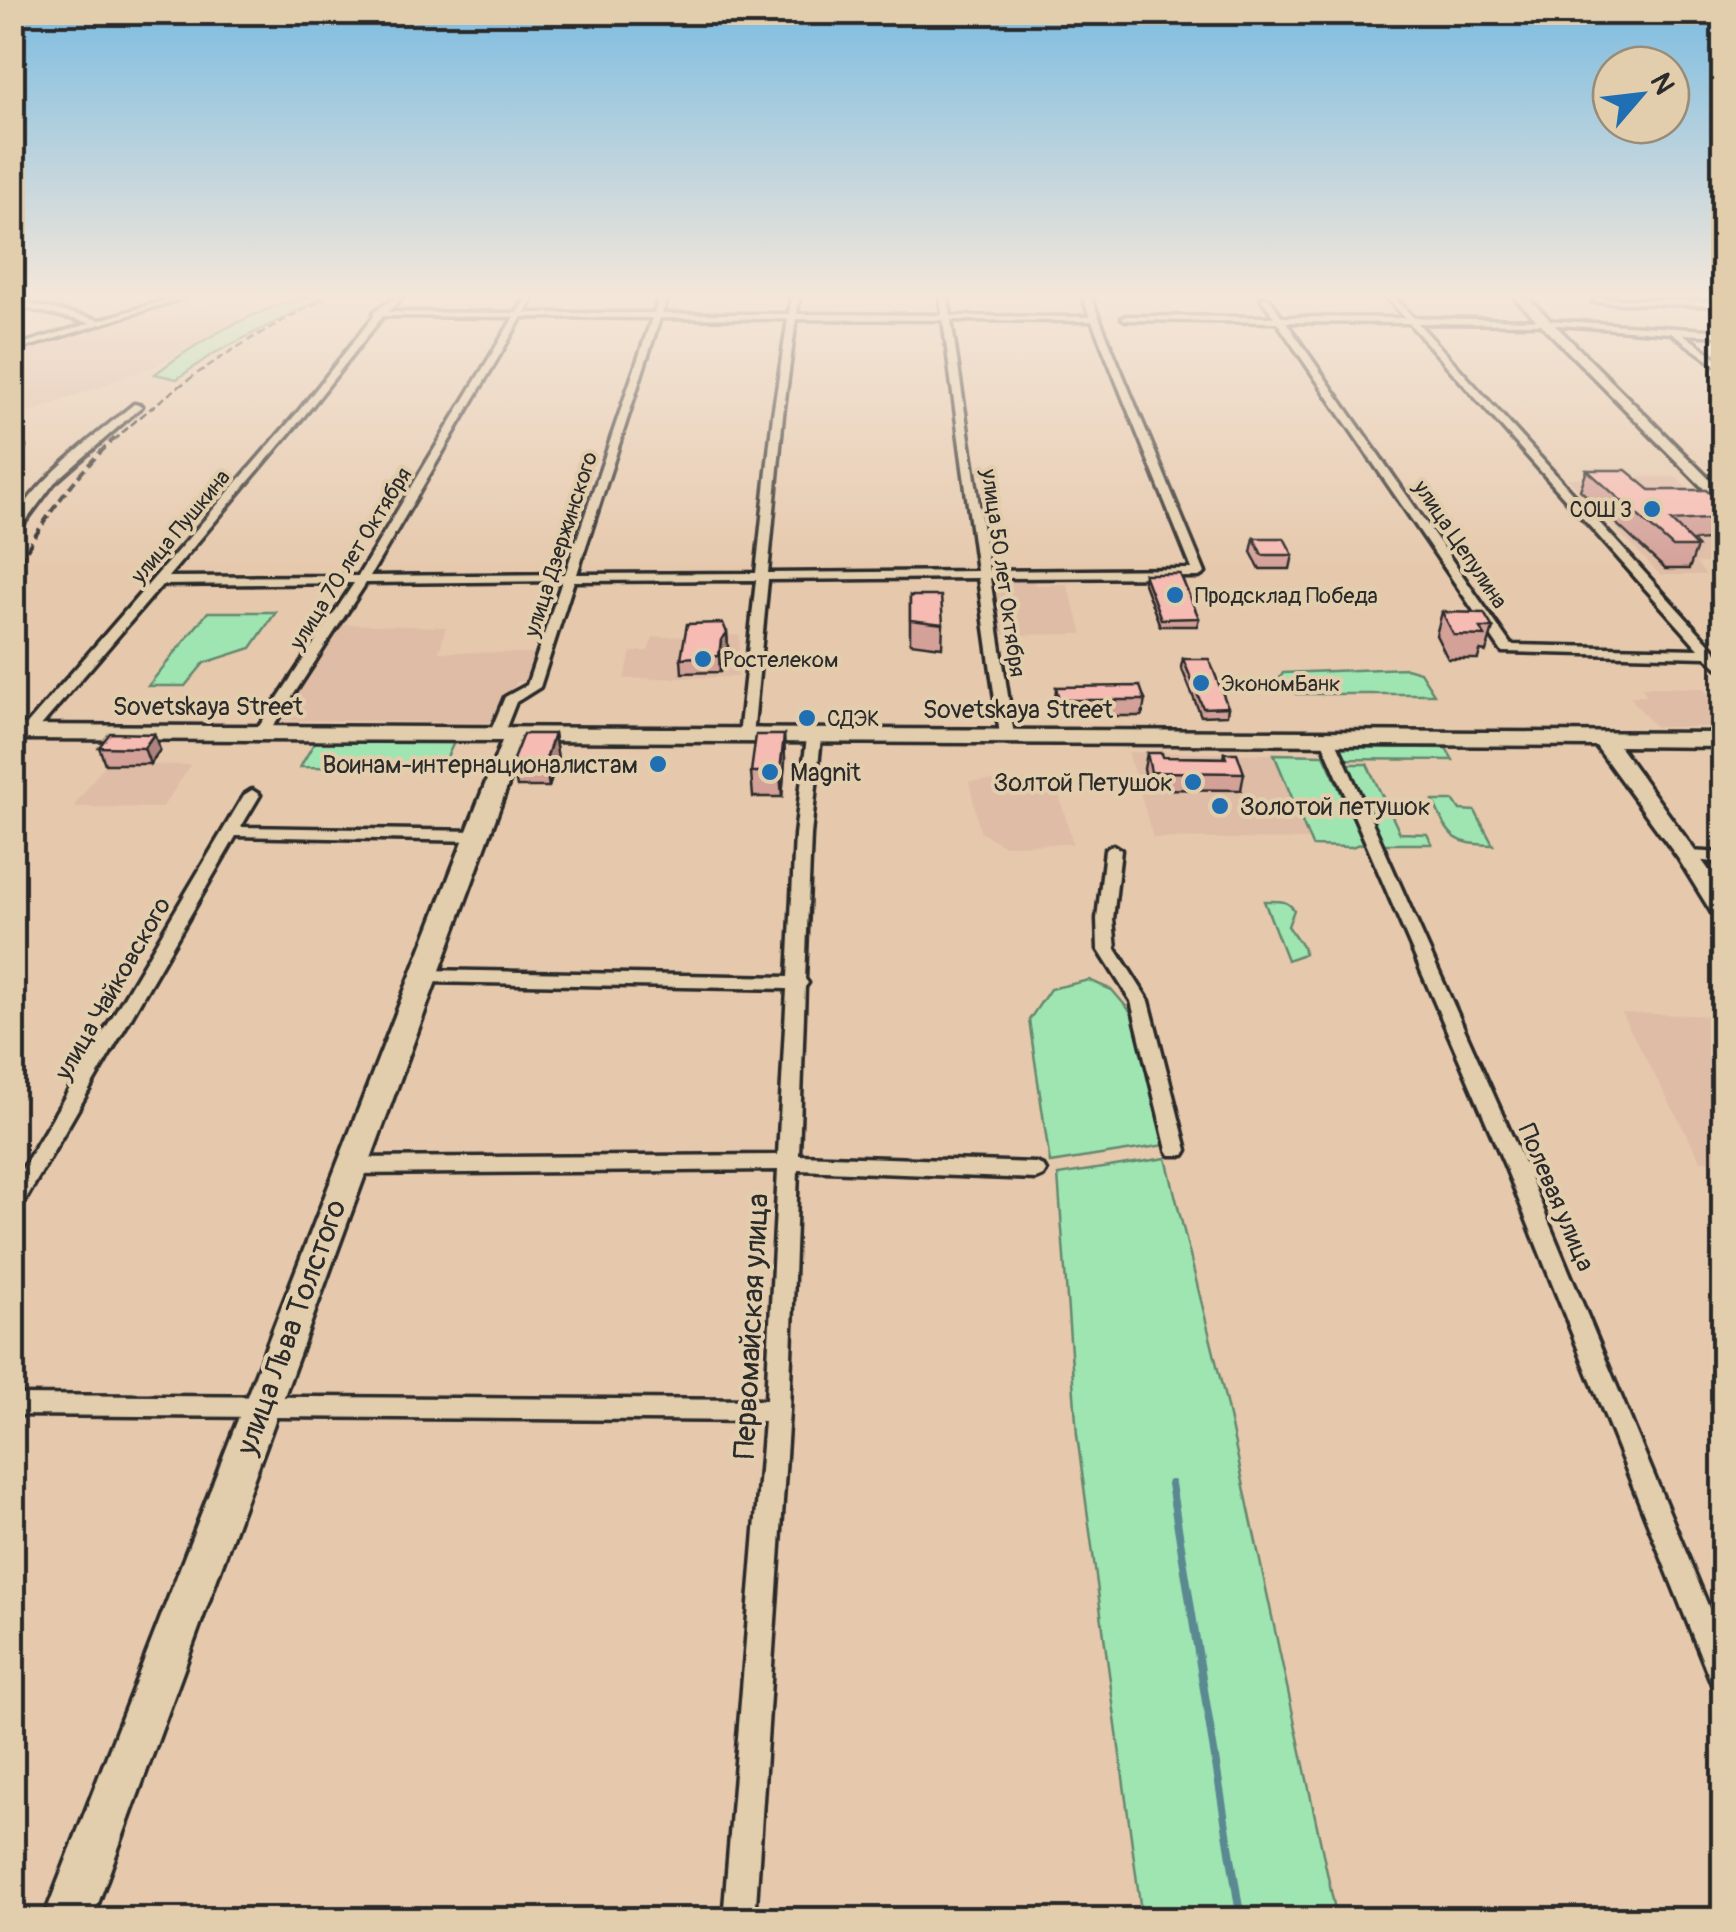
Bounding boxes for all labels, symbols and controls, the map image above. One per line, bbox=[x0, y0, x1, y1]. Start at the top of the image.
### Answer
north arrow bbox=[1591, 45, 1691, 145]
text: N bbox=[1642, 67, 1682, 101]
street label: улица Дзержинского bbox=[517, 448, 604, 641]
street label: улица 70 лет Октября bbox=[283, 462, 418, 656]
street label: улица Пушкина bbox=[124, 464, 237, 590]
street label: улица 50 лет Октября bbox=[974, 466, 1031, 679]
street label: улица Цепулина bbox=[1406, 474, 1513, 614]
place label: СОШ 3 bbox=[1569, 496, 1632, 524]
marker: СОШ 3 bbox=[1641, 498, 1663, 520]
place label: Продсклад Победа bbox=[1195, 582, 1378, 610]
marker: Продсклад Победа bbox=[1164, 584, 1186, 606]
place label: Ростелеком bbox=[723, 646, 838, 674]
marker: Ростелеком bbox=[692, 648, 714, 670]
place label: ЭкономБанк bbox=[1221, 670, 1340, 698]
marker: ЭкономБанк bbox=[1190, 672, 1212, 694]
street label: Sovetskaya Street bbox=[113, 692, 304, 723]
street label: Sovetskaya Street bbox=[923, 695, 1114, 726]
place label: СДЭК bbox=[827, 705, 880, 733]
marker: СДЭК bbox=[796, 707, 818, 729]
place label: Воинам-интернационалистам bbox=[322, 750, 638, 781]
marker: Воинам-интернационалистам bbox=[647, 753, 669, 775]
place label: Magnit bbox=[790, 758, 862, 789]
marker: Magnit bbox=[759, 761, 781, 783]
place label: Золтой Петушок bbox=[993, 768, 1173, 799]
marker: Золтой Петушок bbox=[1182, 771, 1204, 793]
place label: Золотой петушок bbox=[1240, 792, 1431, 823]
marker: Золотой петушок bbox=[1209, 795, 1231, 817]
street label: улица Чайковского bbox=[48, 892, 178, 1087]
street label: Полевая улица bbox=[1511, 1119, 1601, 1276]
street label: Первомайская улица bbox=[726, 1192, 777, 1460]
street label: улица Льва Толстого bbox=[228, 1195, 355, 1461]

